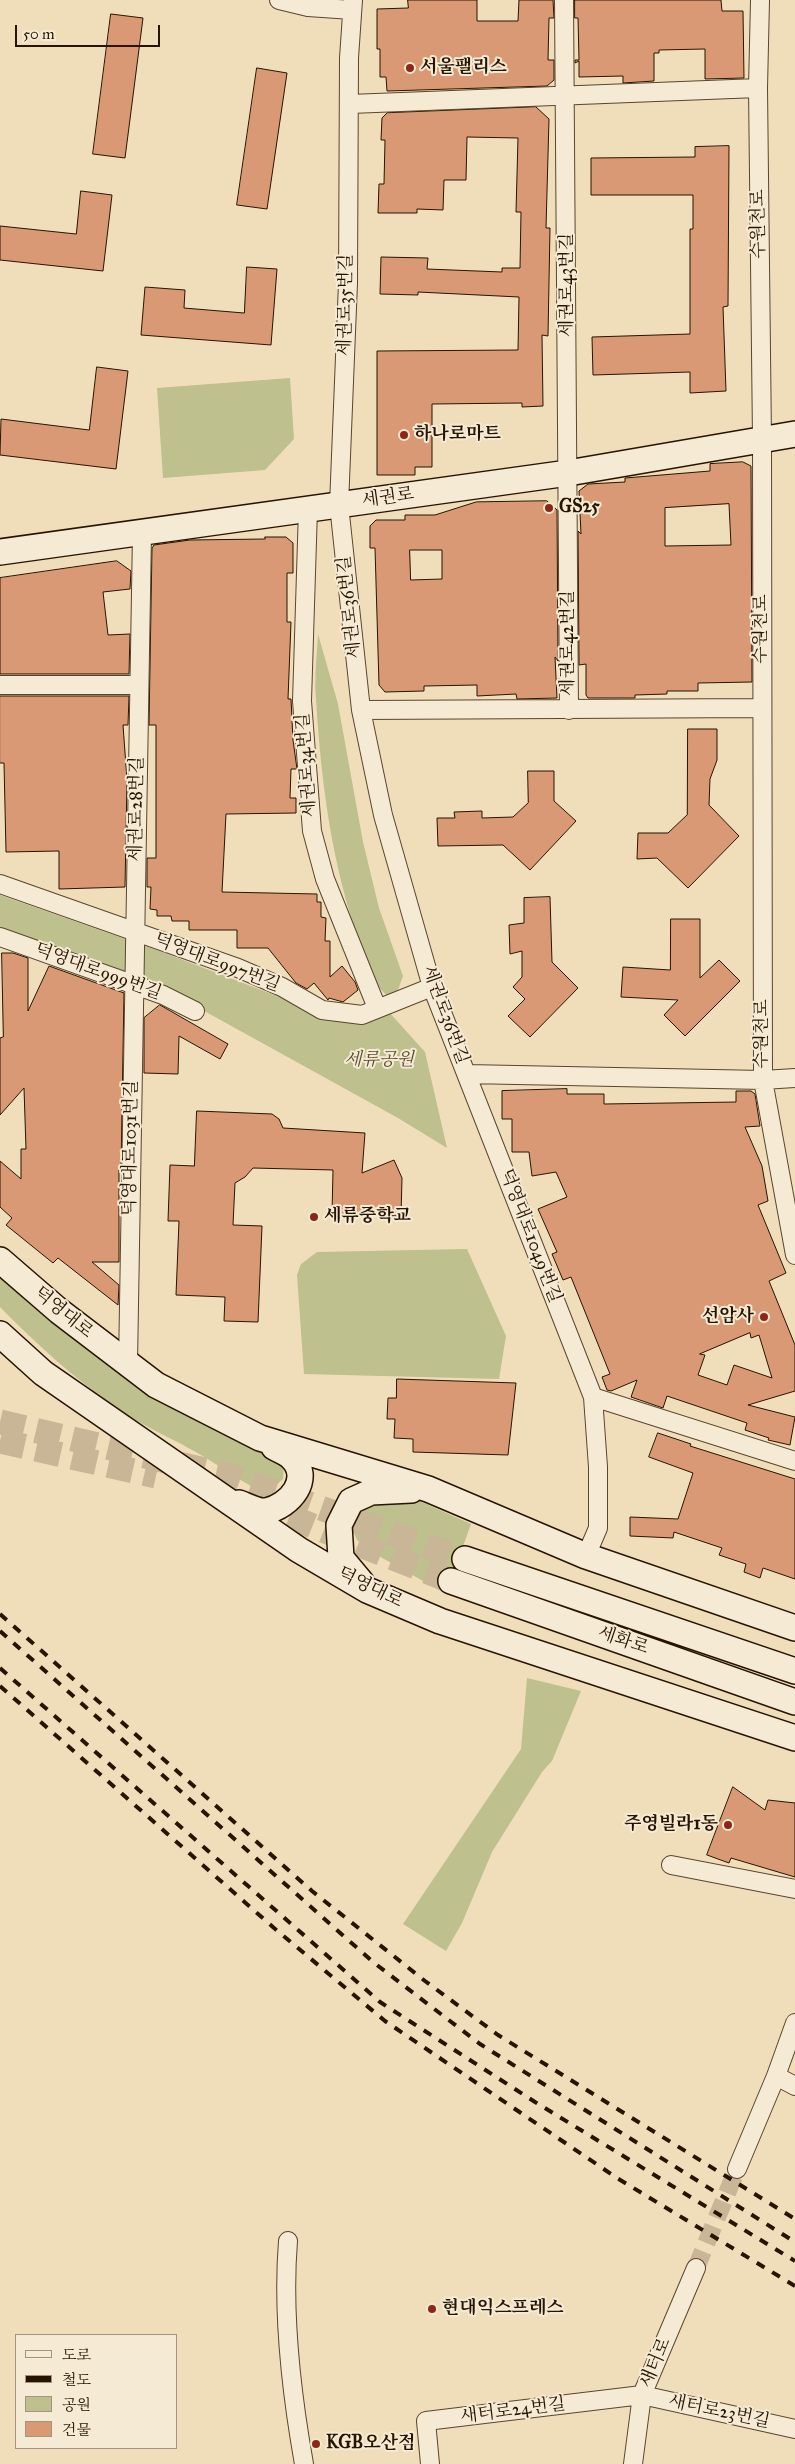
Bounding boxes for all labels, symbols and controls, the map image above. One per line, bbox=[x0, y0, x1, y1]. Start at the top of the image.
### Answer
scale bar bbox=[18, 15, 162, 47]
text: 50 m bbox=[23, 25, 55, 43]
place label: 서울팰리스 bbox=[420, 57, 507, 79]
marker: 서울팰리스 bbox=[404, 62, 416, 74]
street label: 수원천로 bbox=[748, 189, 770, 259]
street label: 세권로43번길 bbox=[557, 233, 579, 337]
street label: 세권로35번길 bbox=[334, 254, 358, 356]
place label: 하나로마트 bbox=[414, 424, 501, 446]
marker: 하나로마트 bbox=[398, 429, 410, 441]
street label: 세권로 bbox=[361, 484, 415, 512]
place label: GS25 bbox=[559, 497, 600, 519]
marker: GS25 bbox=[543, 502, 555, 514]
street label: 세권로36번길 bbox=[334, 554, 366, 660]
street label: 세권로42번길 bbox=[558, 590, 580, 696]
street label: 수원천로 bbox=[751, 594, 773, 664]
street label: 세권로34번길 bbox=[293, 712, 321, 818]
street label: 세권로28번길 bbox=[125, 756, 149, 862]
street label: 덕영대로997번길 bbox=[151, 929, 283, 997]
street label: 덕영대로999번길 bbox=[32, 939, 164, 1005]
street label: 세권로36번길 bbox=[417, 963, 473, 1067]
street label: 수원천로 bbox=[752, 999, 774, 1069]
park label: 세류공원 bbox=[344, 1050, 414, 1072]
street label: 덕영대로1031번길 bbox=[119, 1080, 143, 1216]
street label: 덕영대로1049번길 bbox=[495, 1166, 565, 1306]
place label: 세류중학교 bbox=[324, 1206, 411, 1228]
marker: 세류중학교 bbox=[308, 1211, 320, 1223]
street label: 덕영대로 bbox=[29, 1283, 97, 1343]
place label: 선암사 bbox=[702, 1306, 754, 1328]
marker: 선암사 bbox=[758, 1311, 770, 1323]
street label: 덕영대로 bbox=[334, 1563, 406, 1613]
street label: 세화로 bbox=[595, 1622, 651, 1660]
place label: 주영빌라1동 bbox=[624, 1814, 718, 1836]
marker: 주영빌라1동 bbox=[722, 1819, 734, 1831]
place label: 현대익스프레스 bbox=[442, 2298, 564, 2320]
marker: 현대익스프레스 bbox=[426, 2303, 438, 2315]
legend bbox=[15, 2334, 178, 2449]
street label: 새터로 bbox=[636, 2335, 676, 2391]
text: 도로 bbox=[62, 2346, 91, 2364]
text: 철도 bbox=[62, 2371, 91, 2389]
street label: 새터로23번길 bbox=[666, 2391, 772, 2433]
street label: 새터로24번길 bbox=[459, 2394, 567, 2428]
text: 공원 bbox=[62, 2396, 91, 2414]
text: 건물 bbox=[62, 2421, 91, 2439]
place label: KGB오산점 bbox=[326, 2433, 415, 2455]
marker: KGB오산점 bbox=[310, 2438, 322, 2450]

